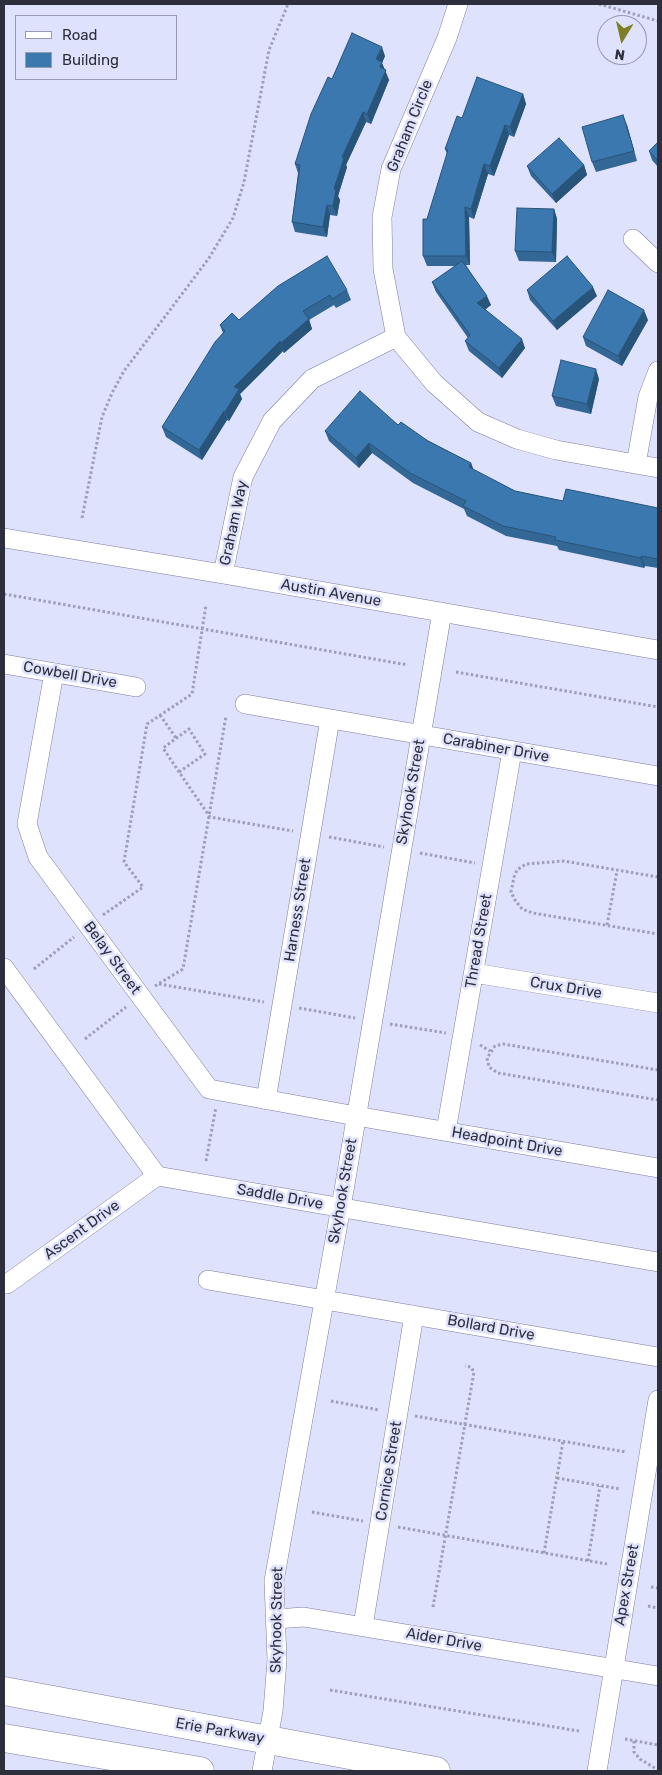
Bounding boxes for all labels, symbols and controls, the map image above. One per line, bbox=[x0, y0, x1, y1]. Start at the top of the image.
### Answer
legend bbox=[15, 15, 178, 80]
north arrow bbox=[597, 15, 647, 65]
text: Road bbox=[62, 26, 98, 44]
text: N bbox=[613, 45, 626, 64]
text: Building bbox=[62, 51, 119, 69]
street label: Graham Circle bbox=[383, 77, 437, 175]
street label: Graham Way bbox=[216, 479, 252, 567]
street label: Austin Avenue bbox=[279, 575, 383, 611]
street label: Cowbell Drive bbox=[22, 658, 118, 692]
street label: Carabiner Drive bbox=[441, 730, 551, 766]
street label: Skyhook Street bbox=[393, 738, 429, 846]
street label: Harness Street bbox=[281, 857, 315, 963]
street label: Thread Street bbox=[462, 892, 496, 990]
street label: Belay Street bbox=[80, 918, 144, 998]
street label: Crux Drive bbox=[529, 973, 603, 1003]
street label: Headpoint Drive bbox=[450, 1123, 564, 1161]
street label: Skyhook Street bbox=[325, 1137, 361, 1245]
street label: Saddle Drive bbox=[235, 1181, 325, 1213]
street label: Ascent Drive bbox=[41, 1197, 123, 1263]
street label: Bollard Drive bbox=[446, 1311, 536, 1345]
street label: Cornice Street bbox=[372, 1420, 406, 1522]
street label: Apex Street bbox=[611, 1543, 643, 1627]
street label: Skyhook Street bbox=[267, 1567, 287, 1673]
street label: Aider Drive bbox=[405, 1624, 483, 1656]
street label: Erie Parkway bbox=[174, 1714, 266, 1748]

